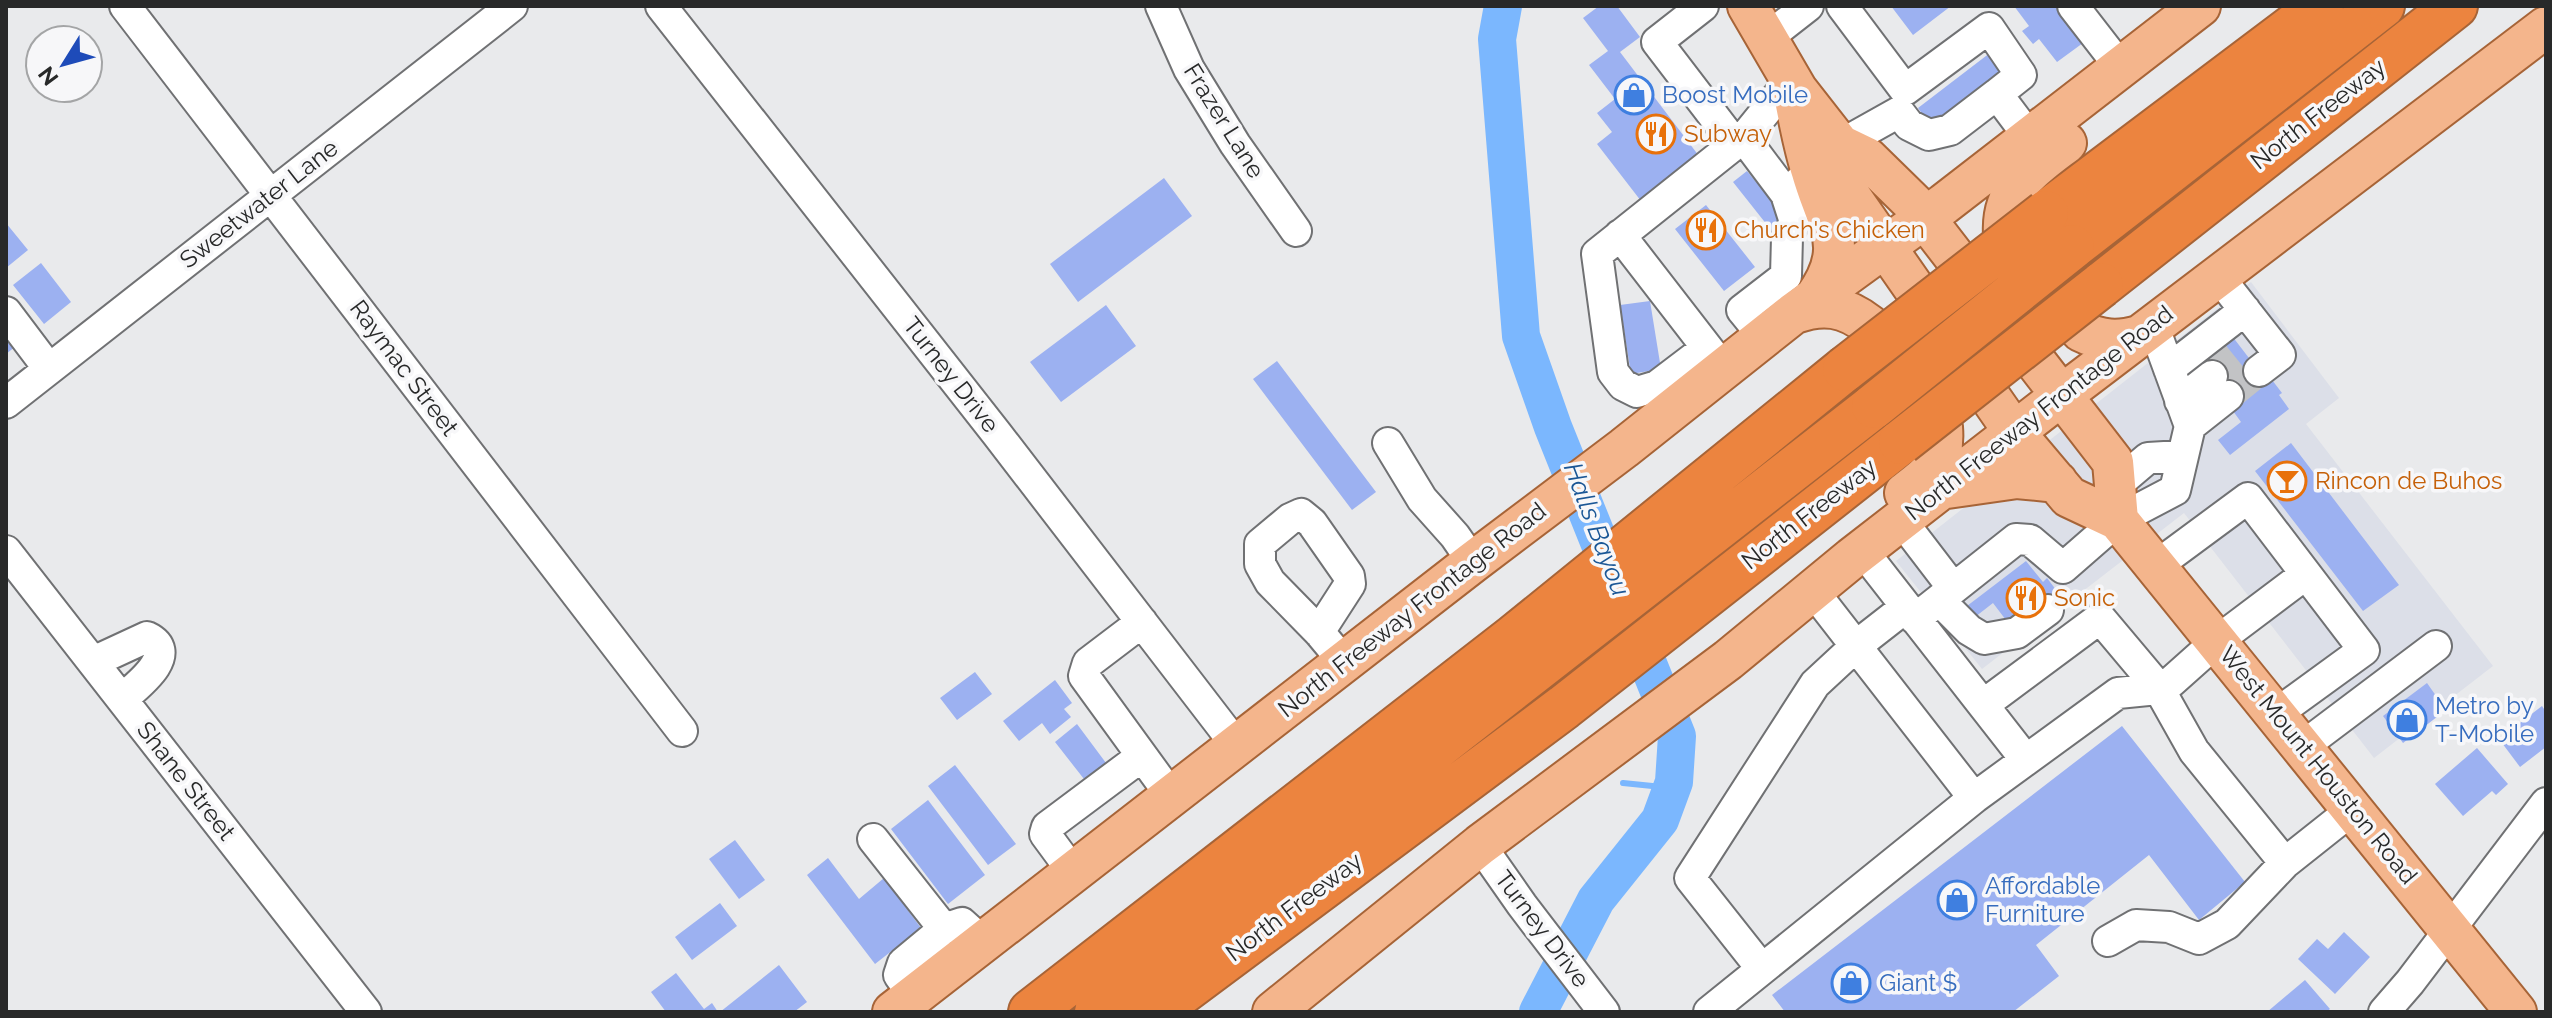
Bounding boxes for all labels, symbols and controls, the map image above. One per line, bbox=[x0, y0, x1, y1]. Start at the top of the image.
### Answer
north arrow bbox=[24, 24, 104, 104]
street label: North Freeway bbox=[2244, 52, 2391, 175]
street label: Frazer Lane bbox=[1178, 58, 1271, 183]
text: N bbox=[33, 62, 63, 91]
shop icon: Boost Mobile bbox=[1613, 74, 1655, 116]
place label: Boost Mobile bbox=[1662, 80, 1808, 109]
restaurant icon: Subway bbox=[1635, 113, 1677, 155]
place label: Subway bbox=[1684, 119, 1772, 148]
street label: Sweetwater Lane bbox=[174, 133, 344, 274]
restaurant icon: Church's Chicken bbox=[1685, 209, 1727, 251]
place label: Church's Chicken bbox=[1734, 215, 1925, 244]
street label: Raymac Street bbox=[344, 294, 465, 441]
street label: North Freeway Frontage Road bbox=[1899, 299, 2178, 526]
street label: Turney Drive bbox=[897, 311, 1006, 438]
street label: North Freeway bbox=[1735, 452, 1882, 575]
water label: Halls Bayou bbox=[1558, 458, 1636, 600]
bar icon: Rincon de Buhos bbox=[2266, 460, 2308, 502]
place label: Rincon de Buhos bbox=[2315, 466, 2502, 495]
street label: North Freeway Frontage Road bbox=[1272, 496, 1551, 723]
restaurant icon: Sonic bbox=[2005, 577, 2047, 619]
place label: Sonic bbox=[2054, 583, 2115, 612]
street label: West Mount Houston Road bbox=[2213, 640, 2423, 890]
place label: Metro by T-Mobile bbox=[2435, 691, 2534, 748]
shop icon: Metro by T-Mobile bbox=[2386, 699, 2428, 741]
street label: Shane Street bbox=[131, 716, 242, 846]
street label: North Freeway bbox=[1220, 846, 1368, 967]
street label: Turney Drive bbox=[1489, 865, 1596, 993]
place label: Affordable Furniture bbox=[1985, 871, 2100, 928]
shop icon: Affordable Furniture bbox=[1936, 879, 1978, 921]
shop icon: Giant $ bbox=[1830, 962, 1872, 1004]
place label: Giant $ bbox=[1879, 968, 1957, 997]

